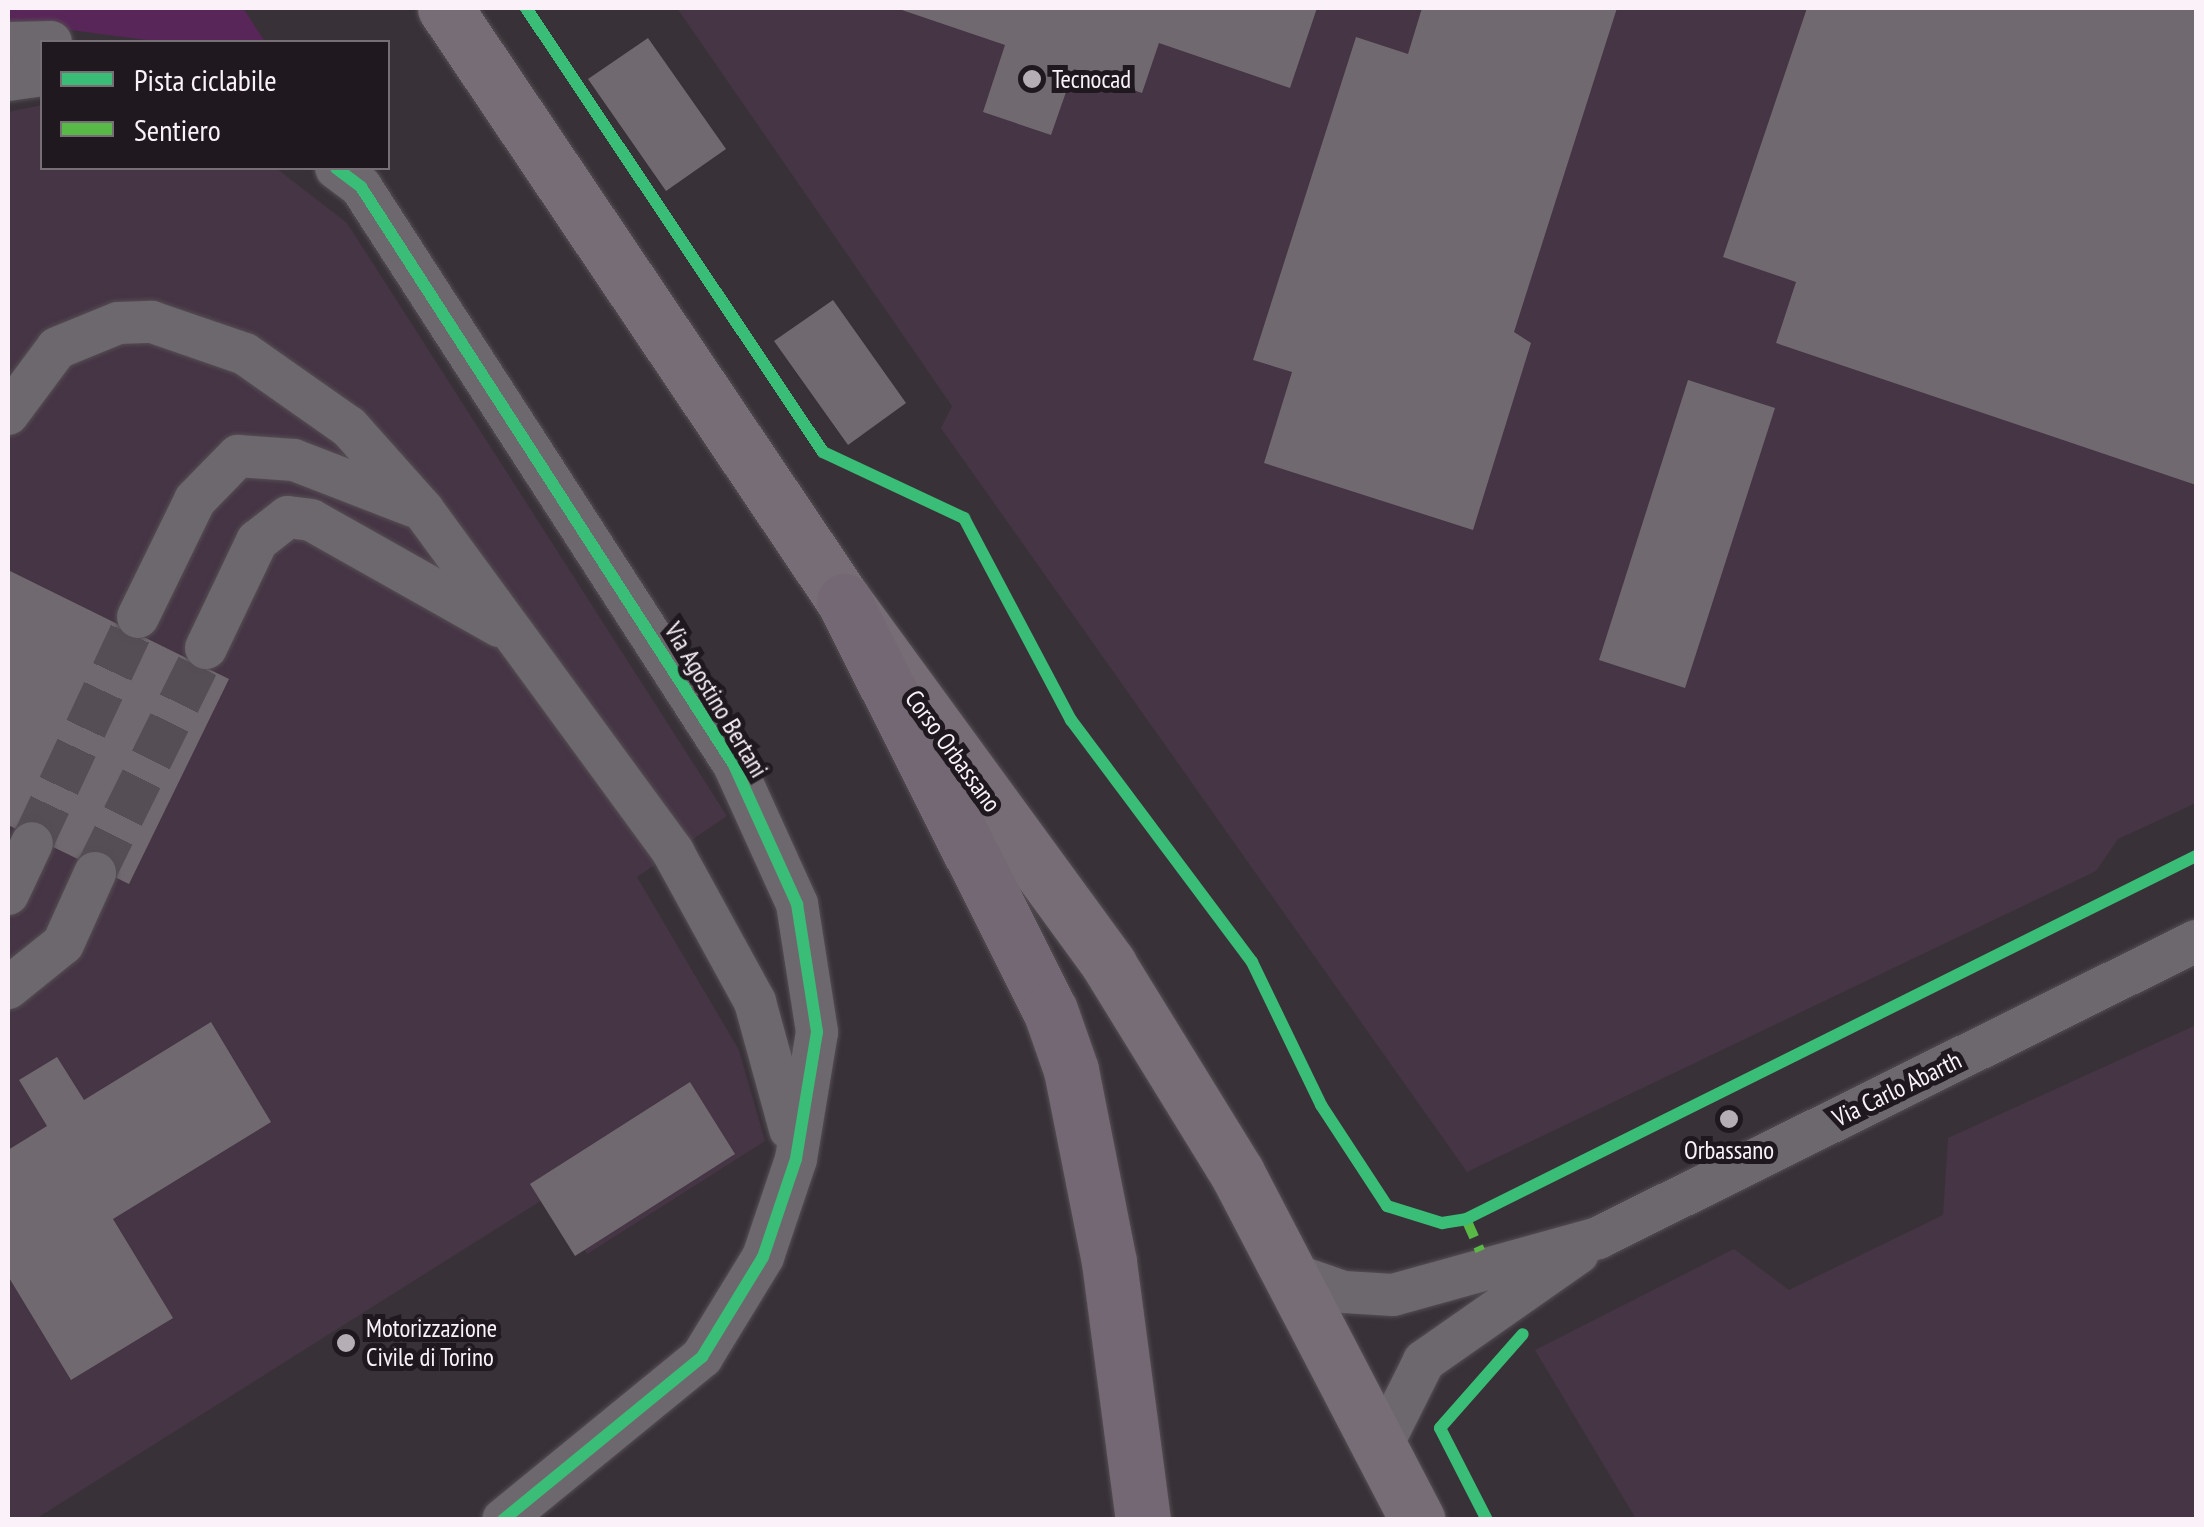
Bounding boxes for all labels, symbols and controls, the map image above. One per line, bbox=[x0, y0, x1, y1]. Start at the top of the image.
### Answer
legend bbox=[40, 40, 390, 170]
text: Pista ciclabile bbox=[134, 60, 277, 99]
place label: Tecnocad bbox=[1052, 64, 1131, 94]
marker: Tecnocad bbox=[1021, 68, 1043, 90]
text: Sentiero bbox=[134, 110, 221, 149]
street label: Via Agostino Bertani bbox=[658, 617, 774, 783]
street label: Corso Orbassano bbox=[899, 684, 1007, 818]
street label: Via Carlo Abarth bbox=[1827, 1045, 1967, 1133]
marker: Orbassano bbox=[1718, 1108, 1740, 1130]
place label: Orbassano bbox=[1684, 1135, 1774, 1165]
place label: Motorizzazione Civile di Torino bbox=[366, 1314, 497, 1373]
marker: Motorizzazione Civile di Torino bbox=[335, 1332, 357, 1354]

